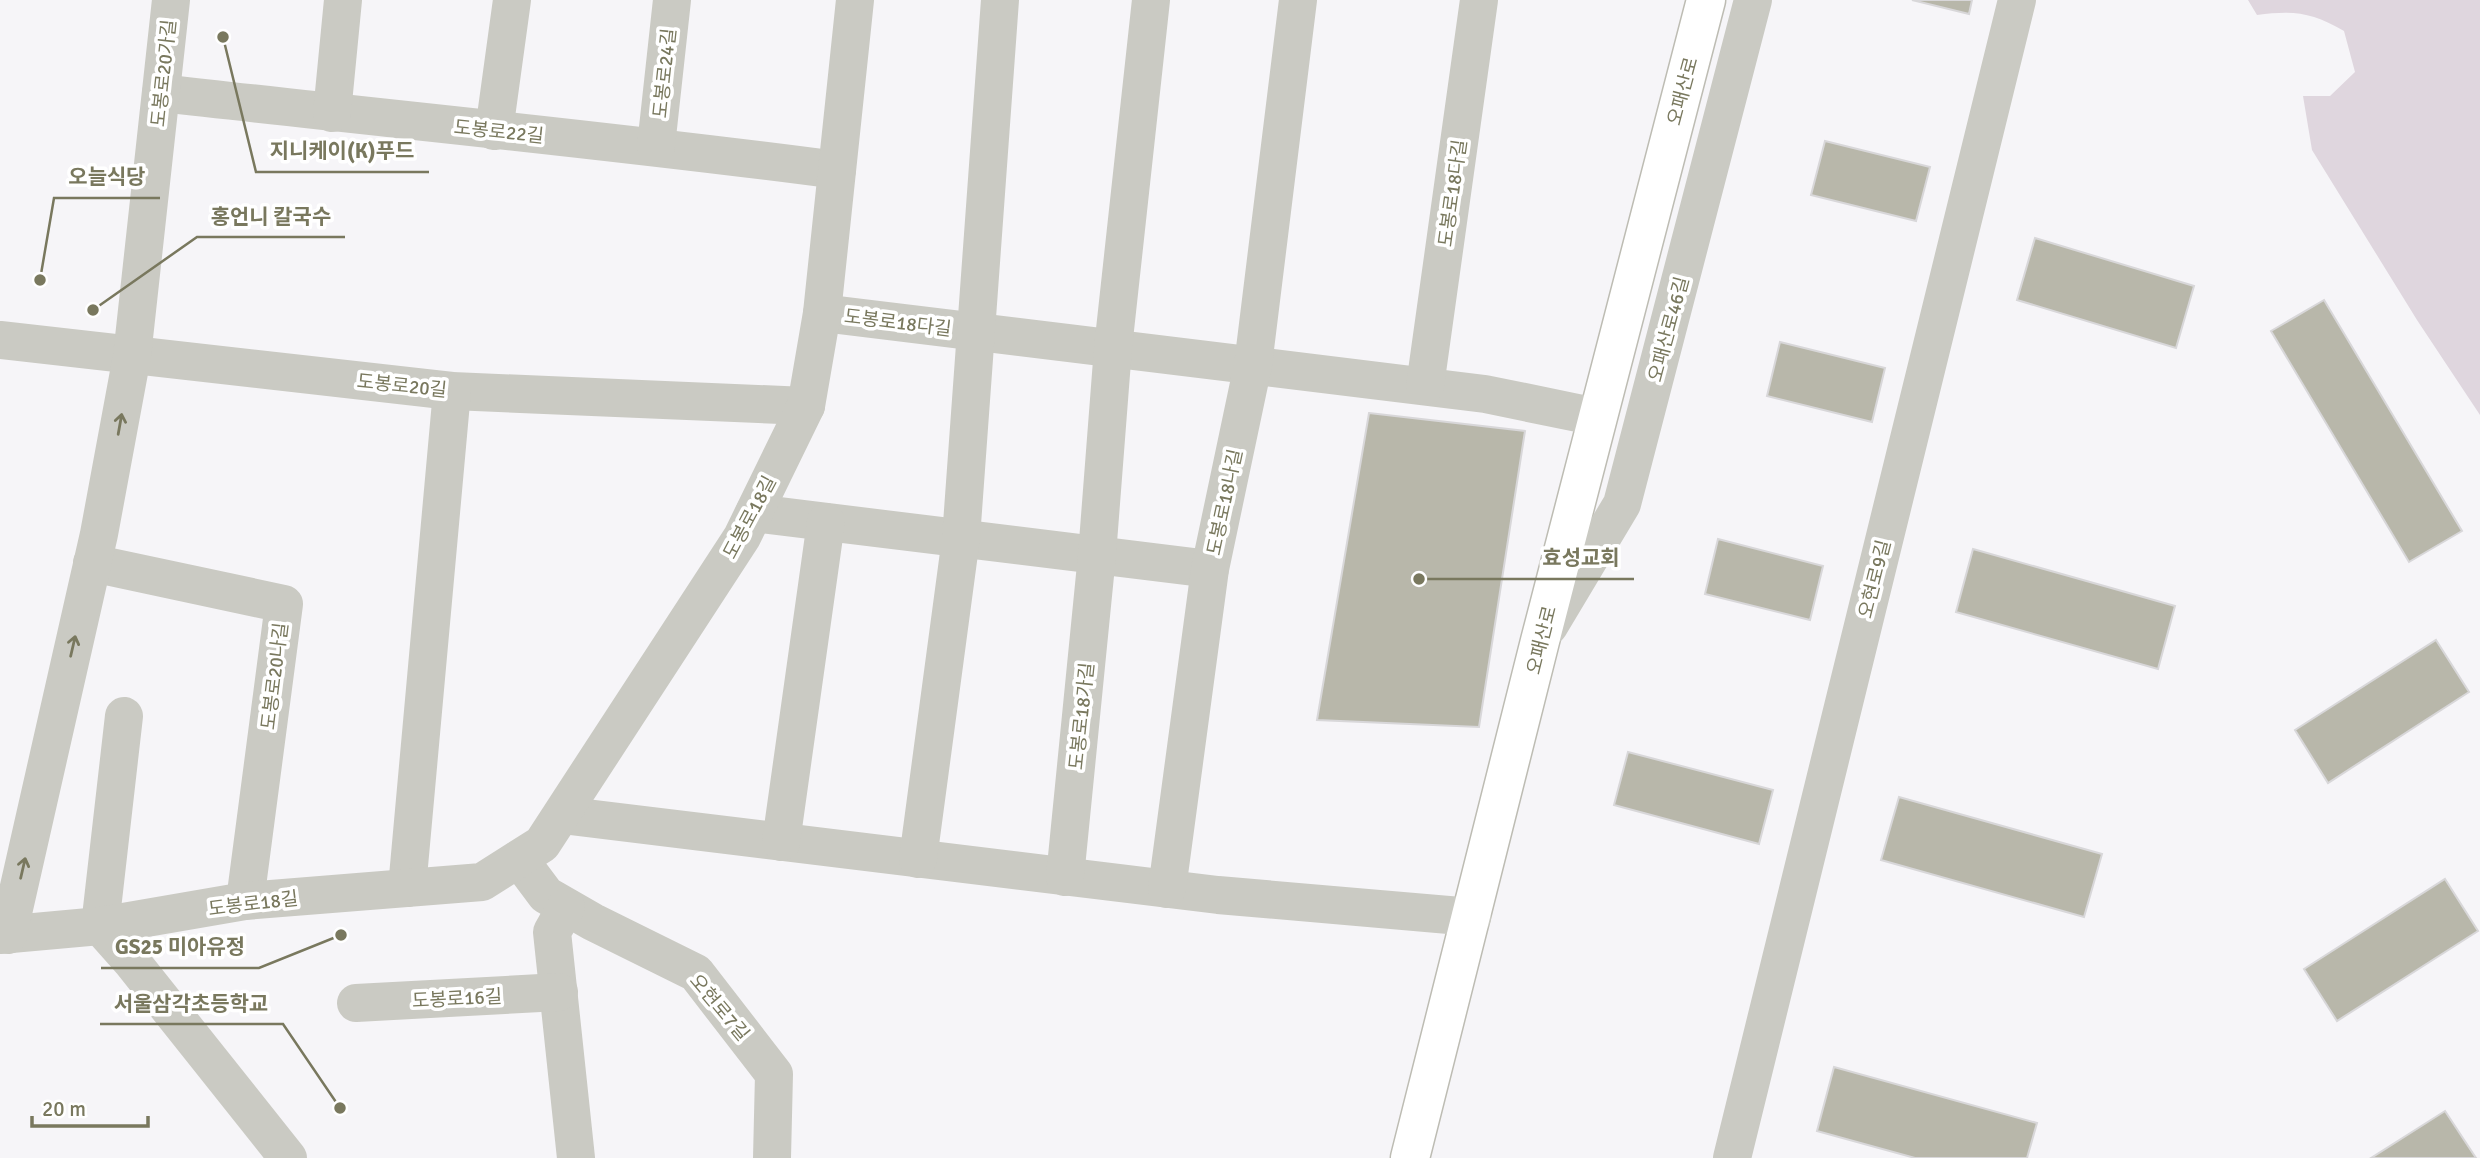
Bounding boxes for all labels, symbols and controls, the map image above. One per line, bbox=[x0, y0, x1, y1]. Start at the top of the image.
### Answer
street label: 도봉로20가길 bbox=[146, 18, 182, 128]
street label: 도봉로24길 bbox=[648, 27, 682, 119]
street label: 오패산로 bbox=[1662, 54, 1704, 128]
street label: 도봉로22길 bbox=[453, 115, 545, 149]
callout: 지니케이(K)푸드 bbox=[256, 130, 429, 172]
text: 지니케이(K)푸드 bbox=[270, 138, 414, 164]
street label: 도봉로18다길 bbox=[1434, 138, 1472, 248]
callout: 오늘식당 bbox=[54, 156, 160, 198]
text: 오늘식당 bbox=[68, 164, 146, 190]
callout: 홍언니 칼국수 bbox=[197, 195, 345, 237]
text: 홍언니 칼국수 bbox=[211, 204, 331, 230]
street label: 오패산로46길 bbox=[1643, 274, 1695, 384]
street label: 도봉로18다길 bbox=[843, 305, 953, 341]
street label: 도봉로20길 bbox=[356, 369, 448, 403]
one-way arrow bbox=[113, 413, 127, 436]
street label: 도봉로18나길 bbox=[1202, 447, 1248, 557]
street label: 도봉로18길 bbox=[718, 472, 782, 563]
callout: 효성교회 bbox=[1528, 537, 1634, 579]
street label: 오현로9길 bbox=[1854, 537, 1896, 621]
text: 효성교회 bbox=[1542, 545, 1620, 571]
street label: 오패산로 bbox=[1522, 603, 1562, 677]
street label: 도봉로20나길 bbox=[257, 621, 293, 731]
one-way arrow bbox=[67, 635, 80, 658]
street label: 도봉로18가길 bbox=[1064, 661, 1100, 771]
one-way arrow bbox=[16, 857, 30, 880]
street label: 도봉로18길 bbox=[207, 887, 299, 921]
callout: GS25 미아유정 bbox=[101, 926, 259, 968]
text: GS25 미아유정 bbox=[115, 934, 245, 960]
street label: 오현로7길 bbox=[684, 969, 754, 1046]
callout: 서울삼각초등학교 bbox=[100, 982, 283, 1024]
street label: 도봉로16길 bbox=[411, 985, 503, 1013]
text: 서울삼각초등학교 bbox=[114, 991, 268, 1017]
scale bar bbox=[32, 1084, 147, 1128]
text: 20 m bbox=[42, 1096, 86, 1122]

